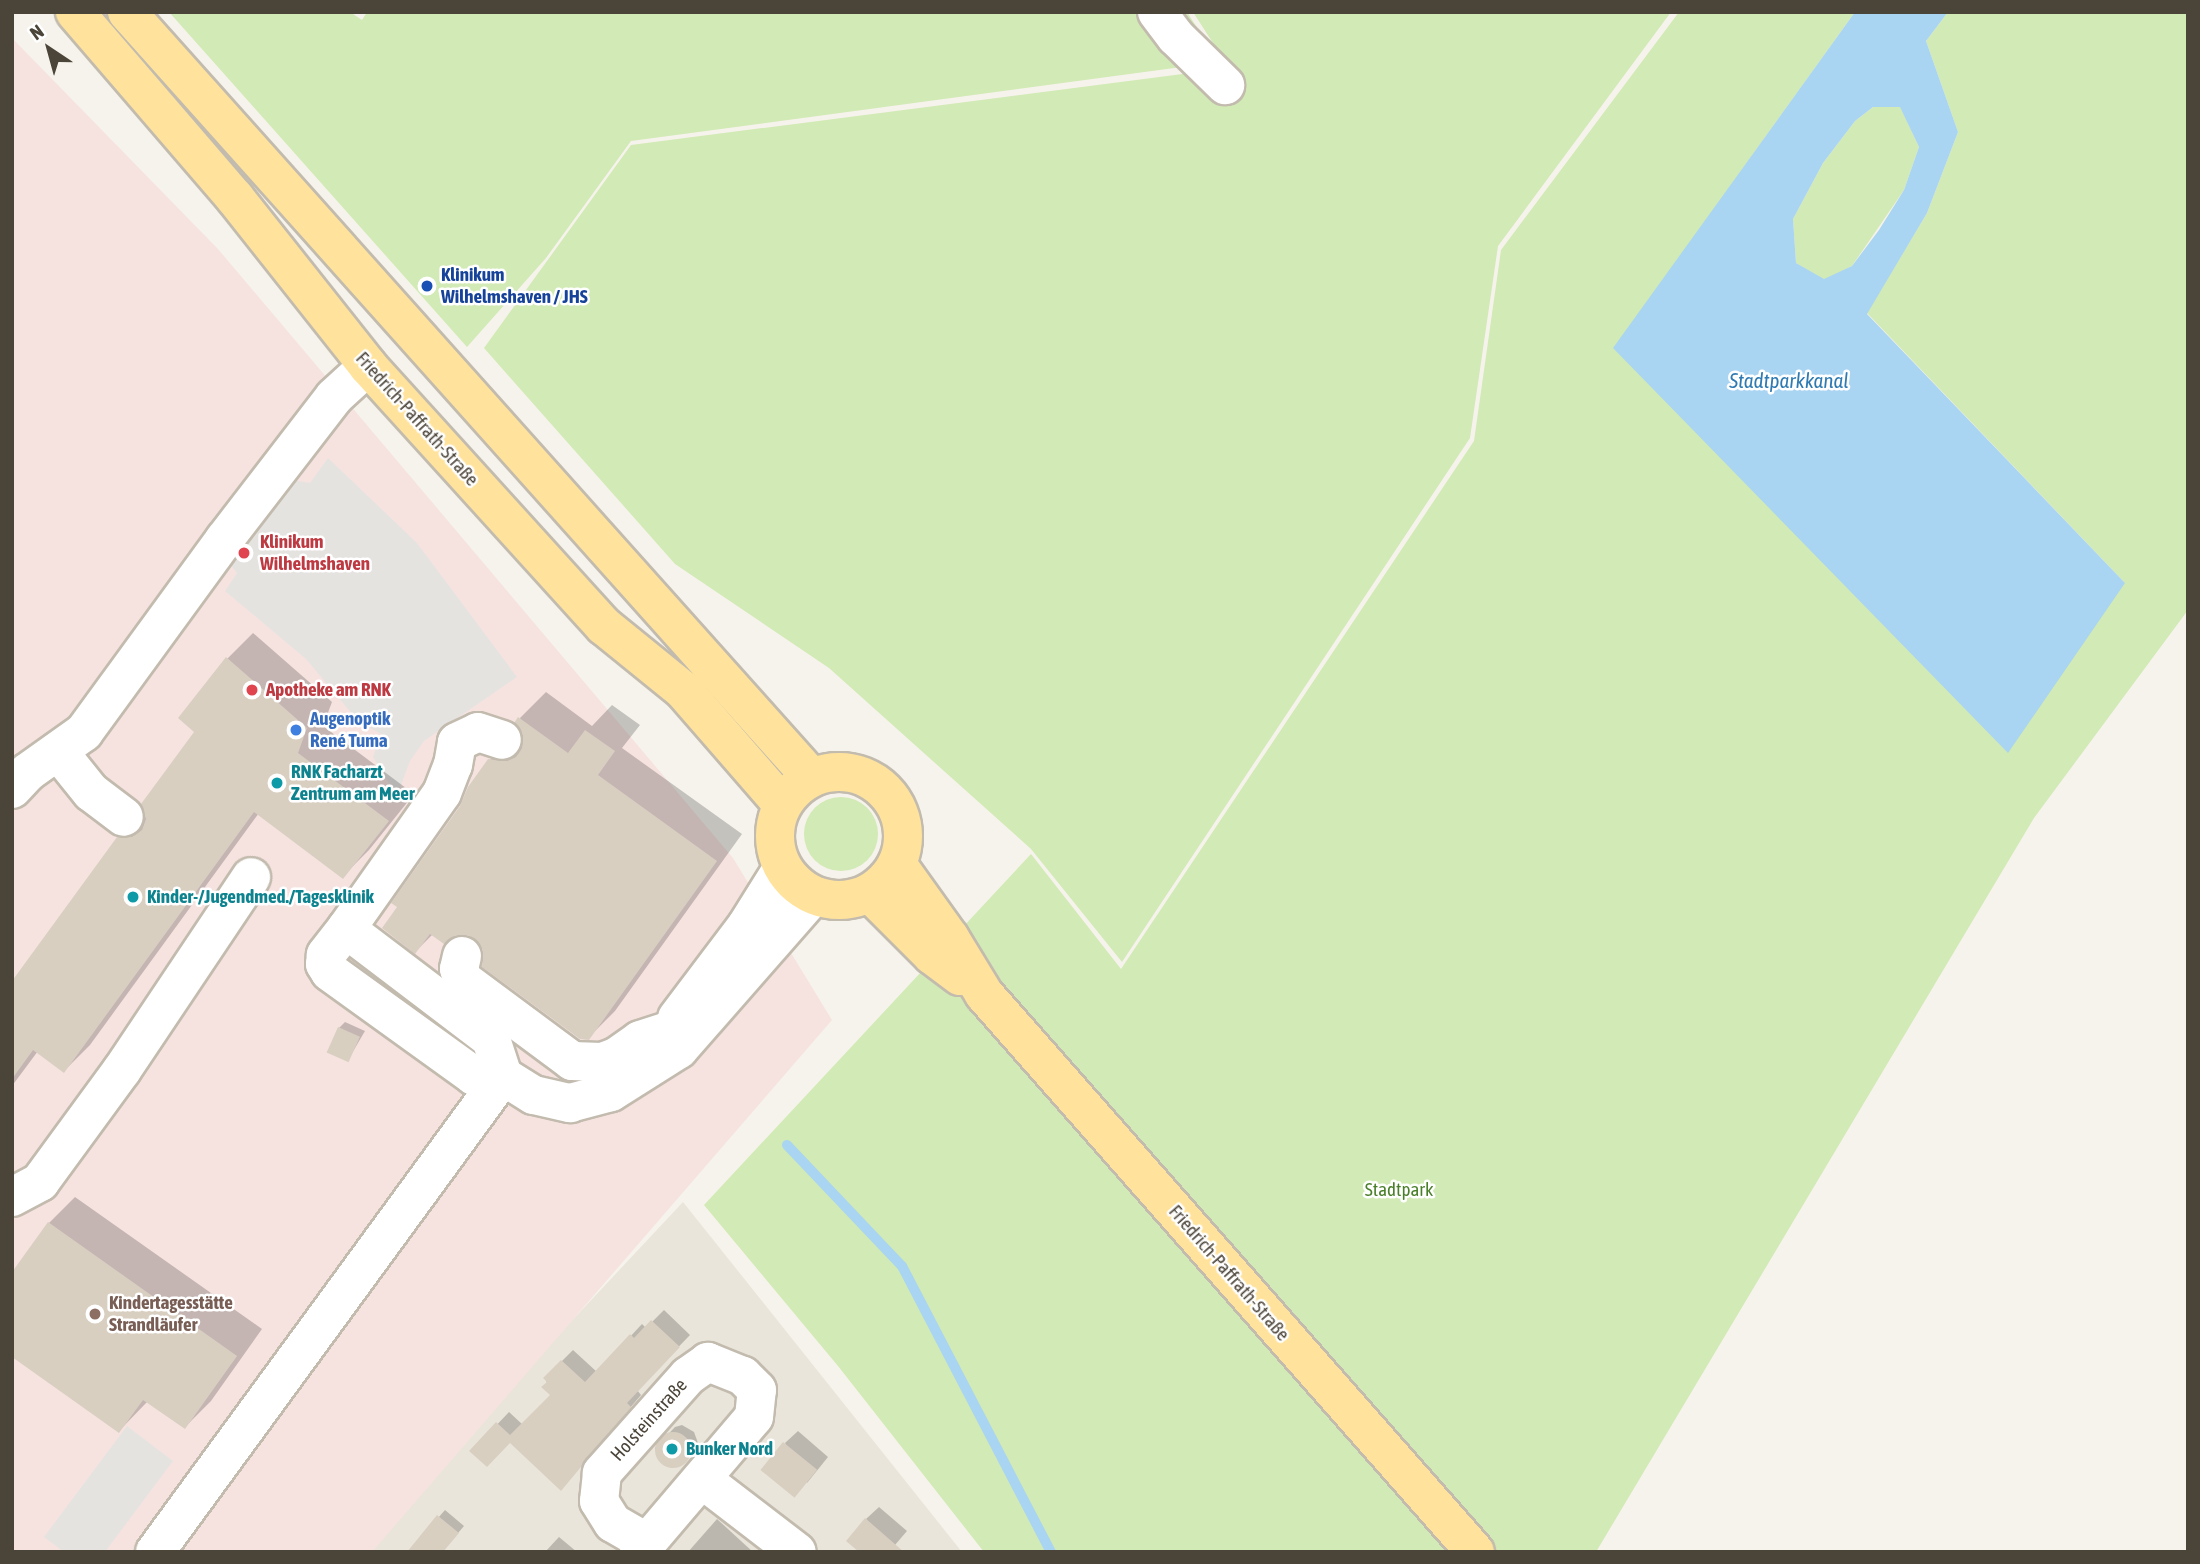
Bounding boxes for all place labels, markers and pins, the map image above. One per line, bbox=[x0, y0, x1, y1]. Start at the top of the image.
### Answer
place label: Klinikum Wilhelmshaven / JHS bbox=[441, 264, 588, 308]
marker: Klinikum Wilhelmshaven / JHS bbox=[419, 278, 435, 294]
place label: Klinikum Wilhelmshaven bbox=[260, 531, 370, 575]
marker: Klinikum Wilhelmshaven bbox=[234, 543, 254, 563]
place label: Apotheke am RNK bbox=[266, 679, 391, 701]
marker: Apotheke am RNK bbox=[244, 682, 260, 698]
place label: Augenoptik René Tuma bbox=[310, 708, 390, 752]
marker: Augenoptik René Tuma bbox=[288, 722, 304, 738]
place label: RNK Facharzt Zentrum am Meer bbox=[291, 761, 415, 805]
marker: RNK Facharzt Zentrum am Meer bbox=[269, 775, 285, 791]
place label: Kinder-/Jugendmed./Tagesklinik bbox=[147, 886, 374, 908]
marker: Kinder-/Jugendmed./Tagesklinik bbox=[125, 889, 141, 905]
place label: Kindertagesstätte Strandläufer bbox=[109, 1292, 233, 1336]
marker: Kindertagesstätte Strandläufer bbox=[87, 1306, 103, 1322]
place label: Bunker Nord bbox=[686, 1438, 773, 1460]
marker: Bunker Nord bbox=[664, 1441, 680, 1457]

